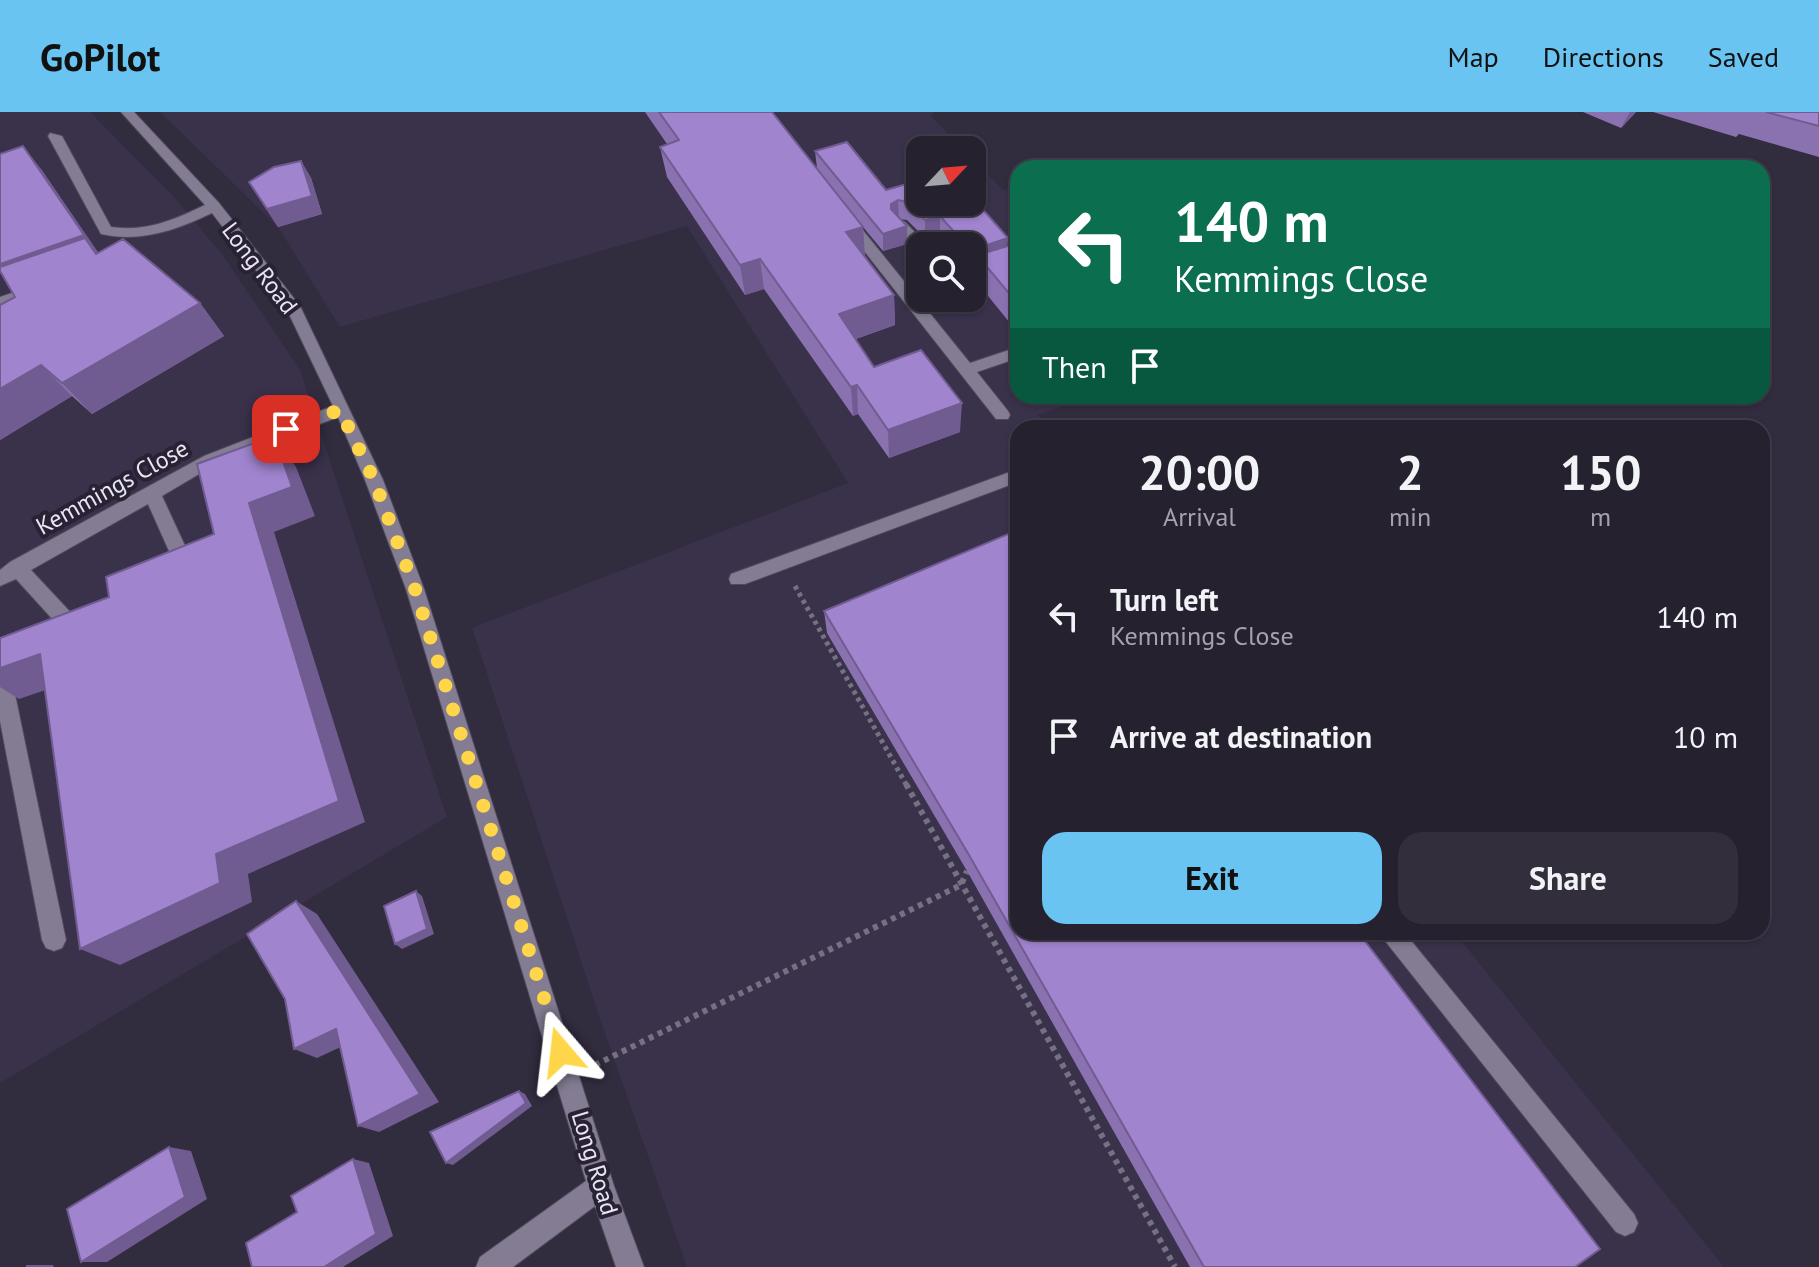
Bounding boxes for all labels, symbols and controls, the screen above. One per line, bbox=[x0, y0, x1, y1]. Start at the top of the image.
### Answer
text: GoPilot bbox=[40, 32, 160, 81]
text: Map bbox=[1448, 38, 1499, 75]
text: Directions bbox=[1543, 38, 1664, 75]
text: Saved bbox=[1708, 38, 1779, 75]
north arrow bbox=[906, 136, 986, 216]
map controls bbox=[906, 136, 986, 312]
text: 140 m bbox=[1174, 185, 1329, 257]
icon: left bbox=[1042, 192, 1146, 296]
street label: Long Road bbox=[215, 216, 305, 320]
button: search bbox=[906, 232, 986, 312]
text: Kemmings Close bbox=[1174, 255, 1428, 302]
icon: arrive bbox=[1123, 344, 1167, 388]
text: Then bbox=[1042, 347, 1107, 386]
pin bbox=[252, 395, 320, 463]
icon: arrive bbox=[264, 407, 308, 451]
street label: Kemmings Close bbox=[30, 432, 194, 542]
text: 20:00 bbox=[1139, 441, 1260, 503]
text: 2 bbox=[1396, 441, 1424, 503]
text: 150 bbox=[1560, 441, 1641, 503]
text: Arrival bbox=[1163, 500, 1236, 533]
text: min bbox=[1389, 500, 1431, 533]
text: m bbox=[1590, 500, 1611, 533]
text: Turn left bbox=[1110, 580, 1218, 619]
icon: left bbox=[1042, 594, 1086, 638]
text: 140 m bbox=[1657, 597, 1738, 636]
text: Kemmings Close bbox=[1110, 619, 1294, 652]
icon: arrive bbox=[1042, 714, 1086, 758]
text: Arrive at destination bbox=[1110, 717, 1372, 756]
text: 10 m bbox=[1673, 717, 1738, 756]
button: Exit bbox=[1042, 832, 1382, 924]
button: Share bbox=[1398, 832, 1738, 924]
position arrow bbox=[519, 1010, 603, 1094]
street label: Long Road bbox=[565, 1107, 625, 1219]

